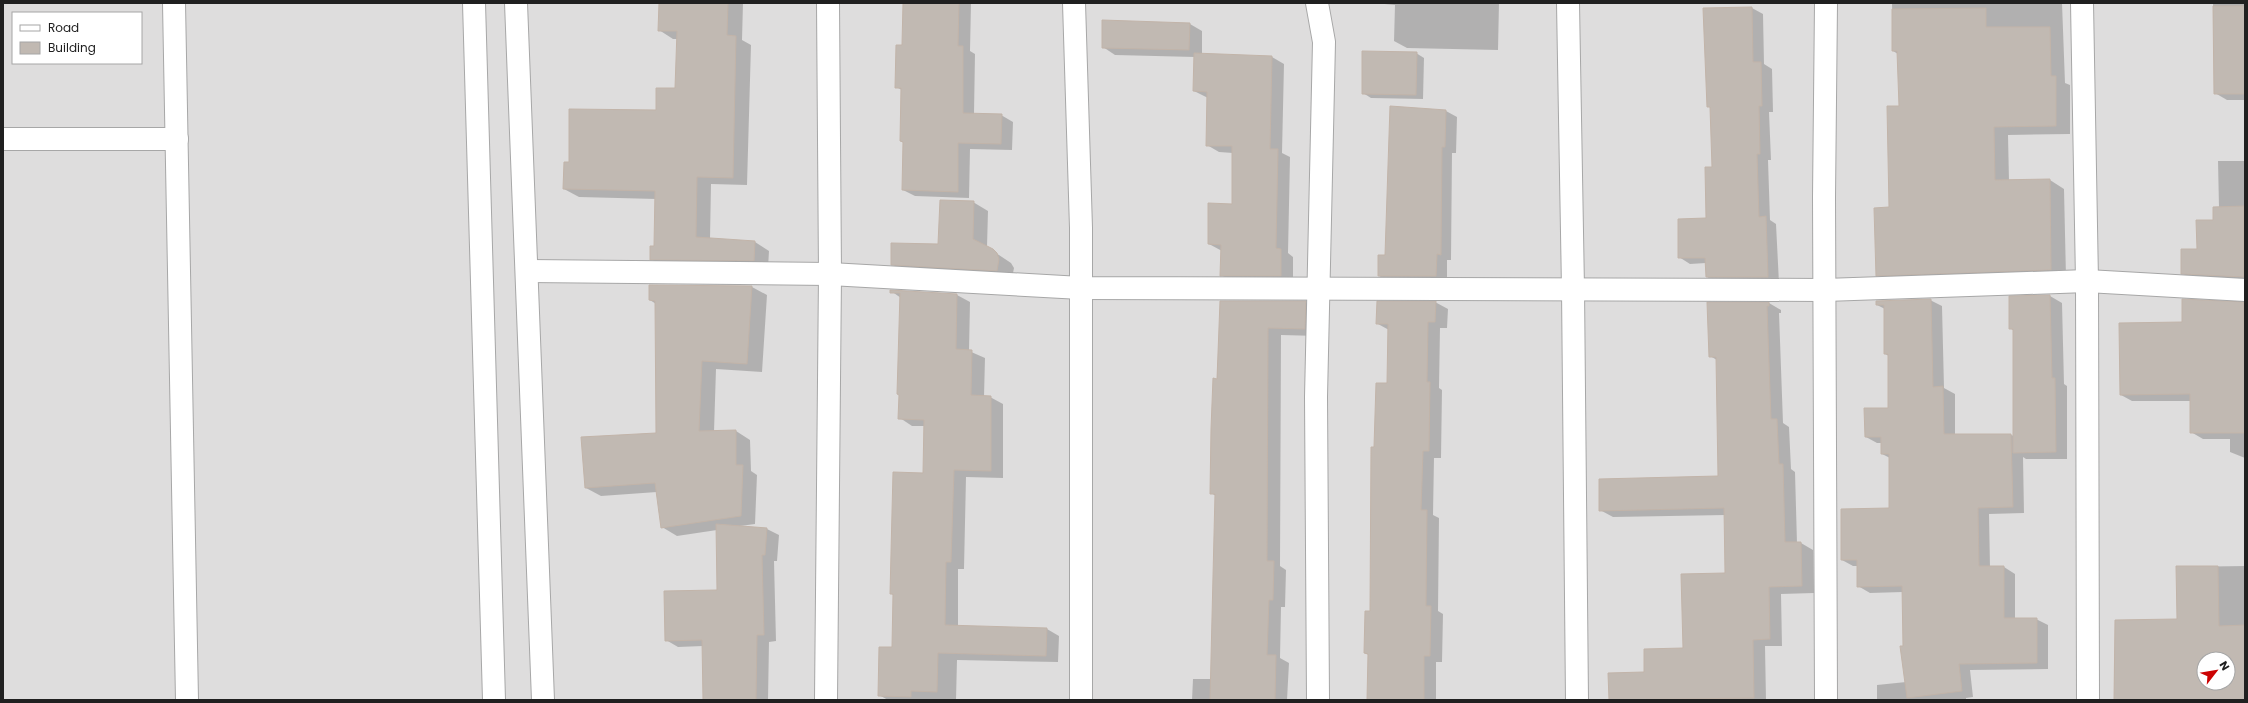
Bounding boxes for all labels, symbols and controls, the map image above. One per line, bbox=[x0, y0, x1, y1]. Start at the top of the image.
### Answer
legend bbox=[12, 12, 142, 64]
text: Road bbox=[48, 19, 79, 36]
text: Building bbox=[48, 39, 96, 56]
north arrow bbox=[2196, 651, 2236, 691]
text: N bbox=[2216, 658, 2234, 674]

